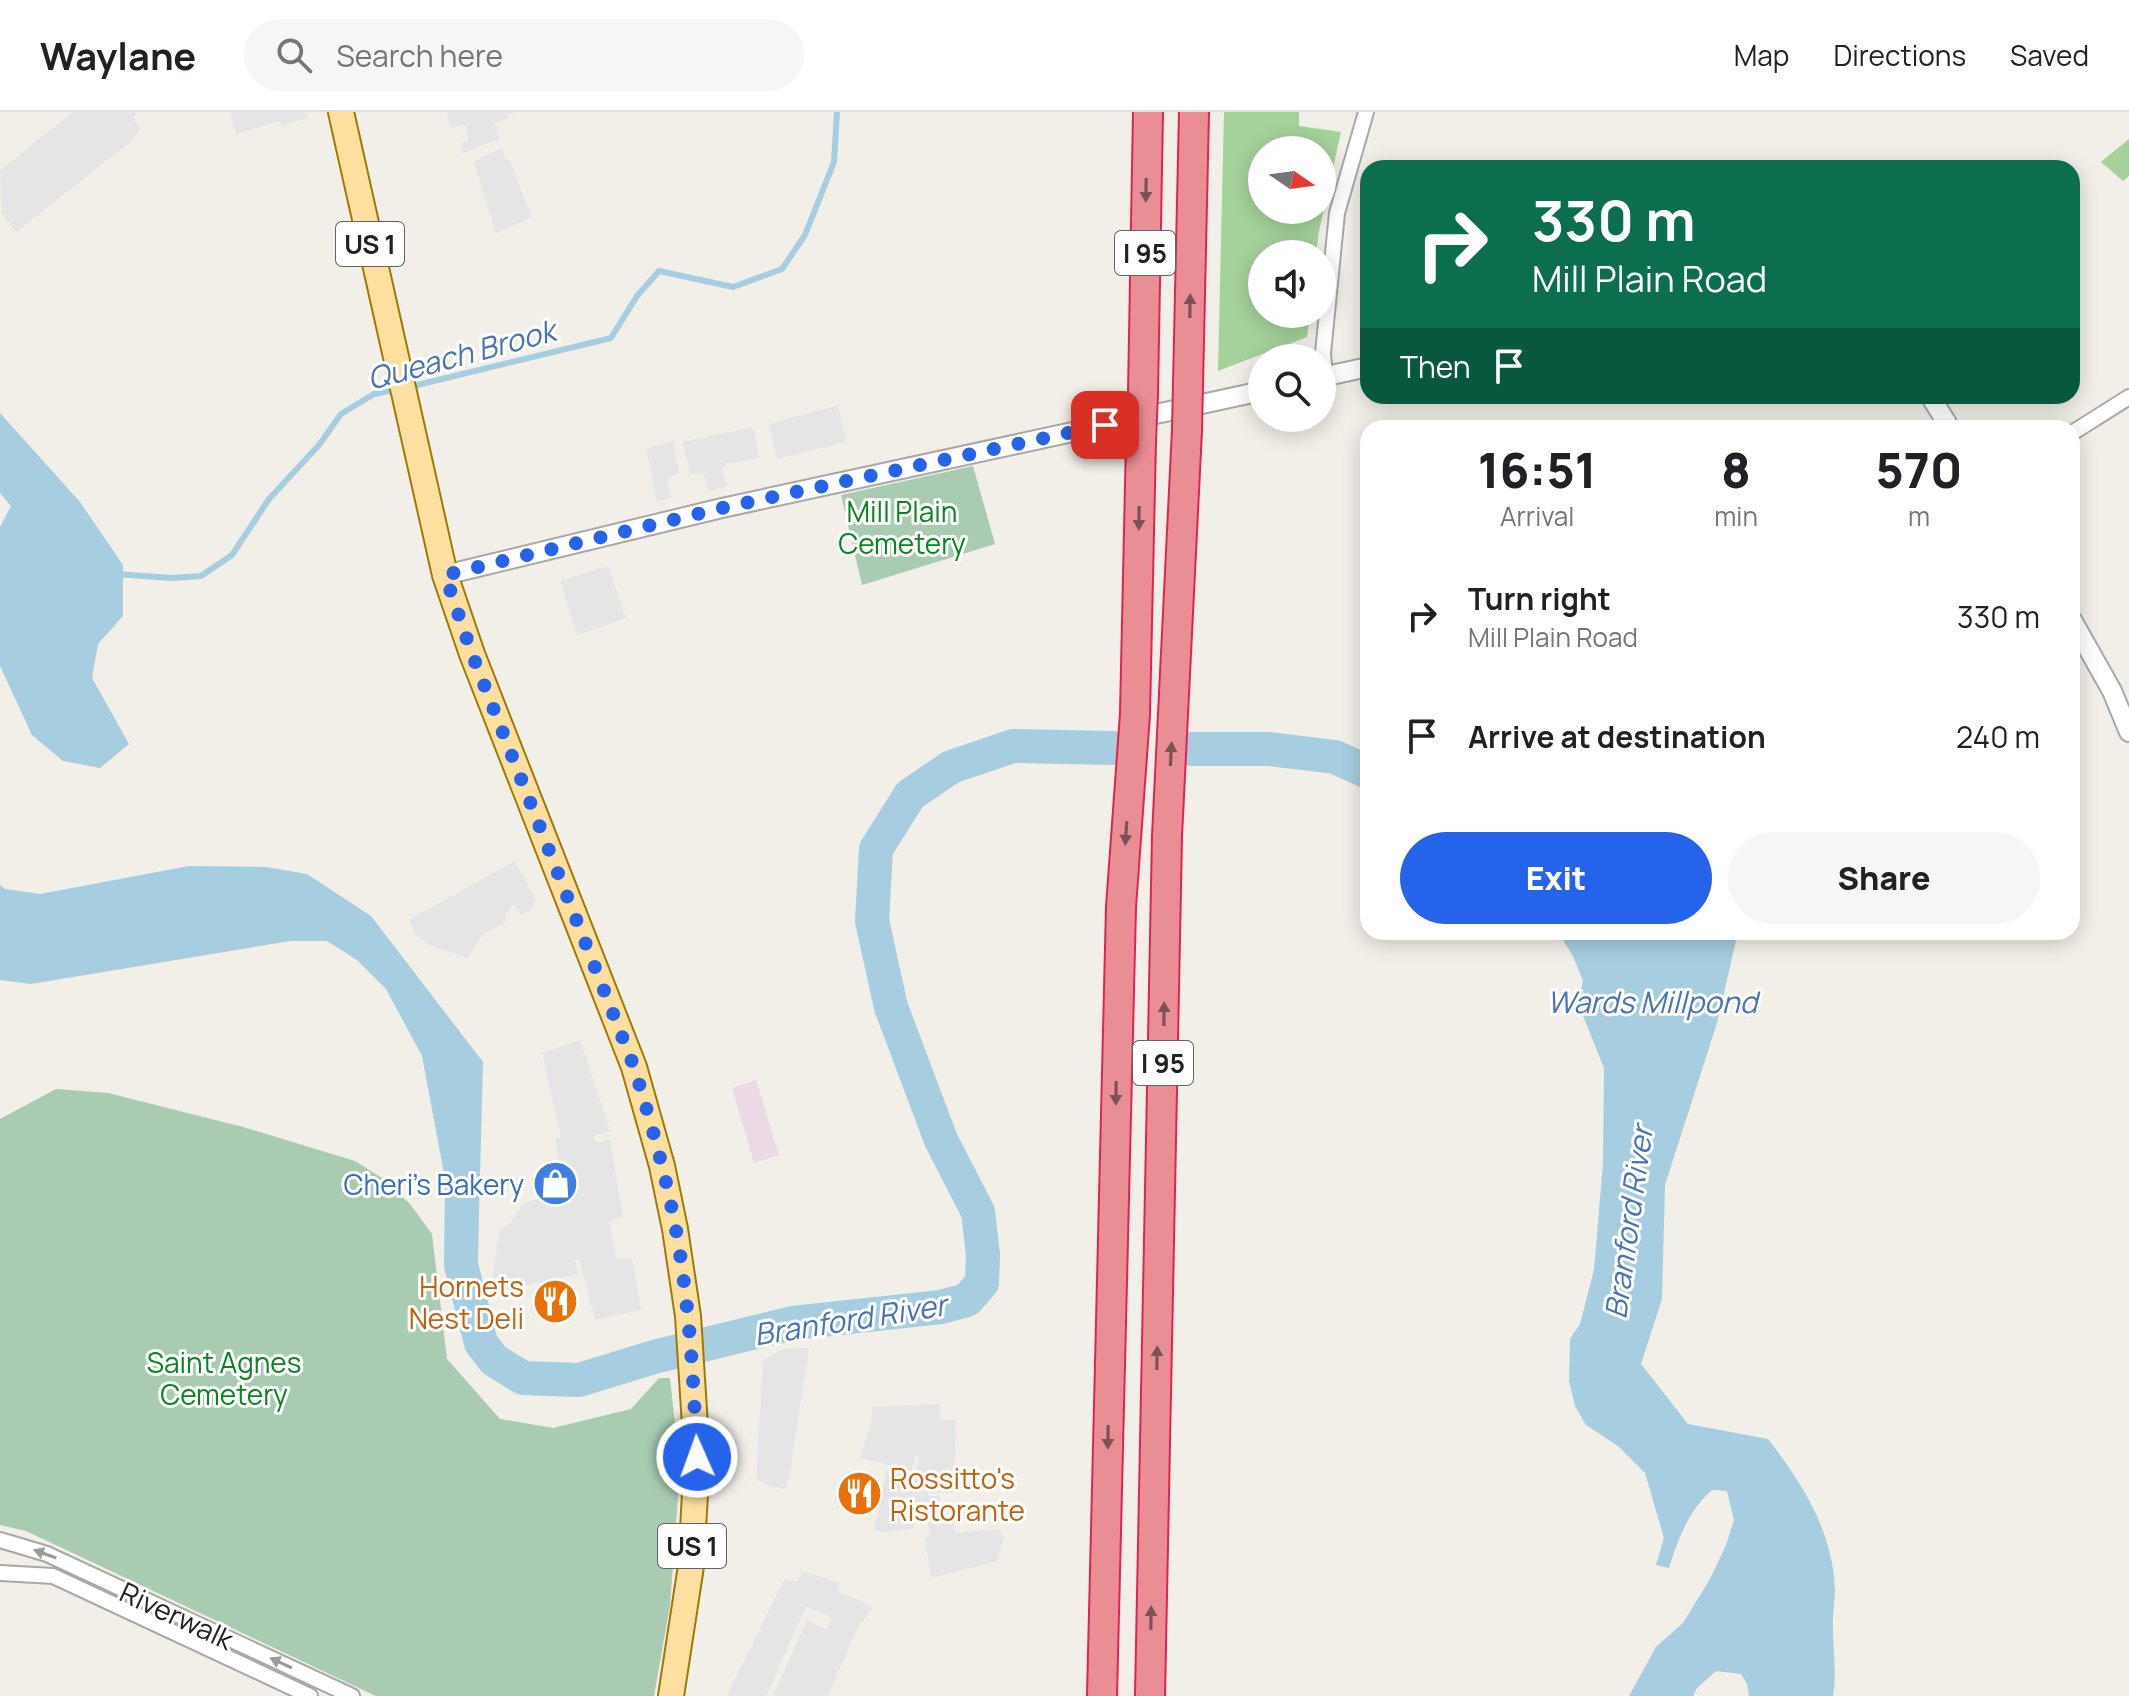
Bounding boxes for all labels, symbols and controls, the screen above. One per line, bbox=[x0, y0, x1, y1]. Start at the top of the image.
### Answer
search box bbox=[244, 19, 804, 91]
text: Waylane bbox=[40, 29, 196, 81]
icon: search bbox=[272, 33, 316, 77]
text: Search here bbox=[336, 35, 503, 76]
text: Map bbox=[1734, 36, 1789, 74]
text: Directions bbox=[1833, 36, 1966, 74]
text: Saved bbox=[2010, 36, 2089, 74]
north arrow bbox=[1248, 136, 1336, 224]
map controls bbox=[1248, 136, 1336, 432]
one-way arrow bbox=[1140, 178, 1153, 203]
text: 330 m bbox=[1532, 181, 1696, 258]
icon: right bbox=[1400, 192, 1504, 296]
road number: US 1 bbox=[336, 222, 404, 266]
road number: I 95 bbox=[1115, 231, 1175, 275]
button: sound bbox=[1248, 240, 1336, 328]
text: Mill Plain Road bbox=[1532, 254, 1767, 303]
one-way arrow bbox=[1183, 293, 1196, 318]
water label: Queach Brook bbox=[362, 308, 564, 399]
button: search bbox=[1248, 344, 1336, 432]
icon: arrive bbox=[1487, 344, 1531, 388]
text: Then bbox=[1400, 346, 1471, 387]
pin bbox=[1071, 391, 1139, 459]
icon: arrive bbox=[1083, 403, 1127, 447]
text: 16:51 bbox=[1478, 437, 1597, 502]
text: 8 bbox=[1721, 437, 1751, 502]
text: 570 bbox=[1876, 437, 1962, 502]
park label: Mill Plain Cemetery bbox=[838, 492, 966, 562]
text: Arrival bbox=[1500, 498, 1574, 534]
text: min bbox=[1714, 498, 1758, 534]
text: m bbox=[1908, 498, 1930, 534]
one-way arrow bbox=[1133, 506, 1146, 531]
text: Turn right bbox=[1468, 578, 1611, 619]
icon: right bbox=[1400, 594, 1444, 638]
text: 330 m bbox=[1957, 596, 2040, 637]
text: Mill Plain Road bbox=[1468, 619, 1638, 655]
icon: arrive bbox=[1400, 714, 1444, 758]
text: Arrive at destination bbox=[1468, 716, 1766, 757]
text: 240 m bbox=[1956, 716, 2040, 757]
one-way arrow bbox=[1165, 741, 1178, 766]
one-way arrow bbox=[1119, 821, 1132, 846]
button: Exit bbox=[1400, 832, 1712, 924]
button: Share bbox=[1728, 832, 2040, 924]
water label: Wards Millpond bbox=[1547, 981, 1762, 1022]
one-way arrow bbox=[1157, 1001, 1170, 1026]
road number: I 95 bbox=[1133, 1041, 1193, 1085]
one-way arrow bbox=[1110, 1081, 1123, 1106]
water label: Branford River bbox=[1594, 1119, 1662, 1321]
shop icon: Cheri's Bakery bbox=[531, 1160, 579, 1208]
place label: Cheri's Bakery bbox=[344, 1165, 524, 1203]
place label: Hornets Nest Deli bbox=[409, 1267, 524, 1337]
restaurant icon: Hornets Nest Deli bbox=[531, 1278, 579, 1326]
water label: Branford River bbox=[751, 1283, 953, 1354]
park label: Saint Agnes Cemetery bbox=[147, 1343, 301, 1413]
one-way arrow bbox=[1150, 1345, 1163, 1370]
position arrow bbox=[655, 1415, 739, 1499]
one-way arrow bbox=[1102, 1425, 1114, 1450]
place label: Rossitto's Ristorante bbox=[890, 1459, 1025, 1529]
restaurant icon: Rossitto's Ristorante bbox=[835, 1470, 883, 1518]
road number: US 1 bbox=[658, 1524, 726, 1568]
one-way arrow bbox=[33, 1547, 57, 1560]
street label: Riverwalk bbox=[114, 1572, 241, 1658]
one-way arrow bbox=[1145, 1605, 1158, 1630]
one-way arrow bbox=[270, 1656, 293, 1670]

